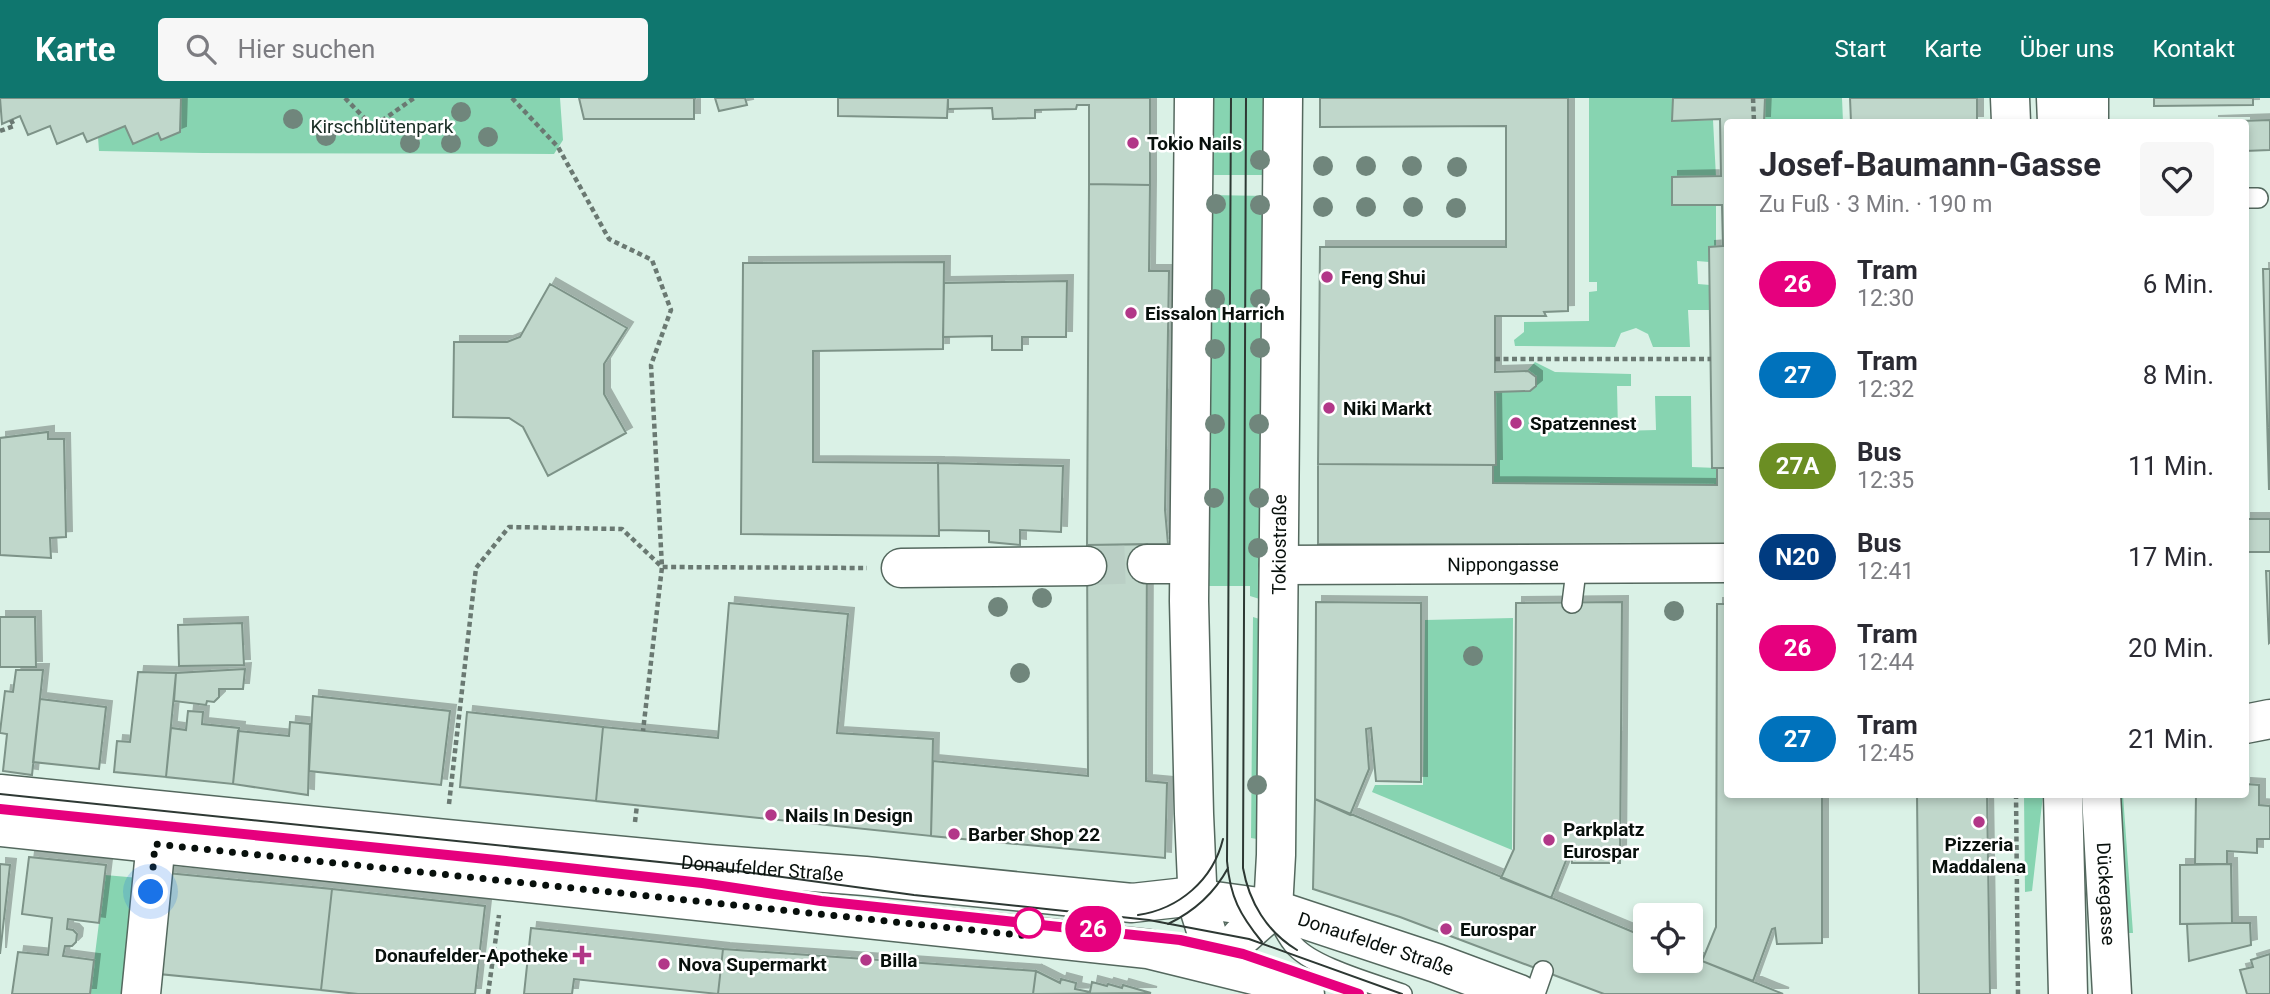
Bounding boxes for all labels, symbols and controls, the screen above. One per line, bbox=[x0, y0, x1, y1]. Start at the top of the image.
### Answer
search box bbox=[158, 18, 648, 81]
text: Karte bbox=[35, 30, 116, 69]
icon: search bbox=[182, 30, 220, 68]
text: Hier suchen bbox=[238, 34, 375, 64]
text: Start bbox=[1835, 35, 1886, 63]
text: Karte bbox=[1924, 35, 1982, 63]
text: Über uns bbox=[2020, 35, 2114, 63]
text: Kontakt bbox=[2152, 35, 2235, 63]
park label: Kirschblütenpark bbox=[311, 115, 454, 138]
place label: Tokio Nails bbox=[1147, 132, 1242, 155]
marker: Tokio Nails bbox=[1125, 135, 1141, 151]
button: heart bbox=[2140, 142, 2214, 216]
text: Josef-Baumann-Gasse bbox=[1759, 145, 2101, 184]
text: Zu Fuß · 3 Min. · 190 m bbox=[1759, 191, 1992, 218]
text: Tram bbox=[1857, 255, 1918, 285]
place label: Feng Shui bbox=[1341, 266, 1426, 289]
marker: Feng Shui bbox=[1319, 269, 1335, 285]
text: 6 Min. bbox=[2143, 269, 2214, 299]
text: 26 bbox=[1784, 270, 1811, 298]
text: 12:30 bbox=[1857, 285, 1914, 312]
place label: Eissalon Harrich bbox=[1145, 302, 1285, 325]
marker: Eissalon Harrich bbox=[1123, 305, 1139, 321]
text: Tram bbox=[1857, 346, 1918, 376]
text: 8 Min. bbox=[2143, 360, 2214, 390]
text: 27 bbox=[1784, 361, 1811, 389]
text: 12:32 bbox=[1857, 376, 1914, 403]
place label: Niki Markt bbox=[1343, 397, 1432, 420]
marker: Niki Markt bbox=[1321, 400, 1337, 416]
place label: Spatzennest bbox=[1530, 412, 1637, 435]
marker: Spatzennest bbox=[1508, 415, 1524, 431]
text: Bus bbox=[1857, 437, 1902, 467]
text: 11 Min. bbox=[2128, 451, 2214, 481]
text: 27A bbox=[1776, 452, 1819, 480]
text: 12:35 bbox=[1857, 467, 1914, 494]
street label: Tokiostraße bbox=[1267, 494, 1291, 595]
text: Bus bbox=[1857, 528, 1902, 558]
text: 17 Min. bbox=[2128, 542, 2214, 572]
text: N20 bbox=[1775, 543, 1820, 571]
street label: Nippongasse bbox=[1447, 553, 1559, 576]
text: 12:41 bbox=[1857, 558, 1914, 585]
text: Tram bbox=[1857, 619, 1918, 649]
text: 20 Min. bbox=[2128, 633, 2214, 663]
text: 26 bbox=[1784, 634, 1811, 662]
text: 12:44 bbox=[1857, 649, 1914, 676]
text: Tram bbox=[1857, 710, 1918, 740]
text: 21 Min. bbox=[2128, 724, 2214, 754]
text: 27 bbox=[1784, 725, 1811, 753]
text: 12:45 bbox=[1857, 740, 1914, 767]
place label: Nails In Design bbox=[785, 804, 913, 827]
marker: Nails In Design bbox=[763, 807, 779, 823]
marker: Pizzeria Maddalena bbox=[1971, 814, 1987, 830]
place label: Parkplatz Eurospar bbox=[1563, 818, 1645, 863]
place label: Barber Shop 22 bbox=[968, 823, 1100, 846]
marker: Barber Shop 22 bbox=[946, 826, 962, 842]
marker: Parkplatz Eurospar bbox=[1541, 832, 1557, 848]
place label: Pizzeria Maddalena bbox=[1932, 833, 2026, 878]
street label: Dückegasse bbox=[2092, 842, 2120, 946]
street label: Donaufelder Straße bbox=[680, 850, 844, 886]
your location bbox=[133, 874, 168, 909]
map controls bbox=[1633, 903, 1703, 973]
button: locate bbox=[1633, 903, 1703, 973]
line badge: 26 bbox=[1062, 906, 1124, 952]
street label: Donaufelder Straße bbox=[1295, 907, 1457, 981]
unlabelled marker bbox=[1014, 908, 1044, 938]
text: 26 bbox=[1079, 915, 1107, 943]
place label: Eurospar bbox=[1460, 918, 1536, 941]
marker: Eurospar bbox=[1438, 921, 1454, 937]
place label: Donaufelder-Apotheke bbox=[375, 944, 568, 967]
marker: Donaufelder-Apotheke bbox=[574, 947, 590, 963]
place label: Billa bbox=[880, 949, 917, 972]
marker: Billa bbox=[858, 952, 874, 968]
place label: Nova Supermarkt bbox=[678, 953, 827, 976]
marker: Nova Supermarkt bbox=[656, 956, 672, 972]

